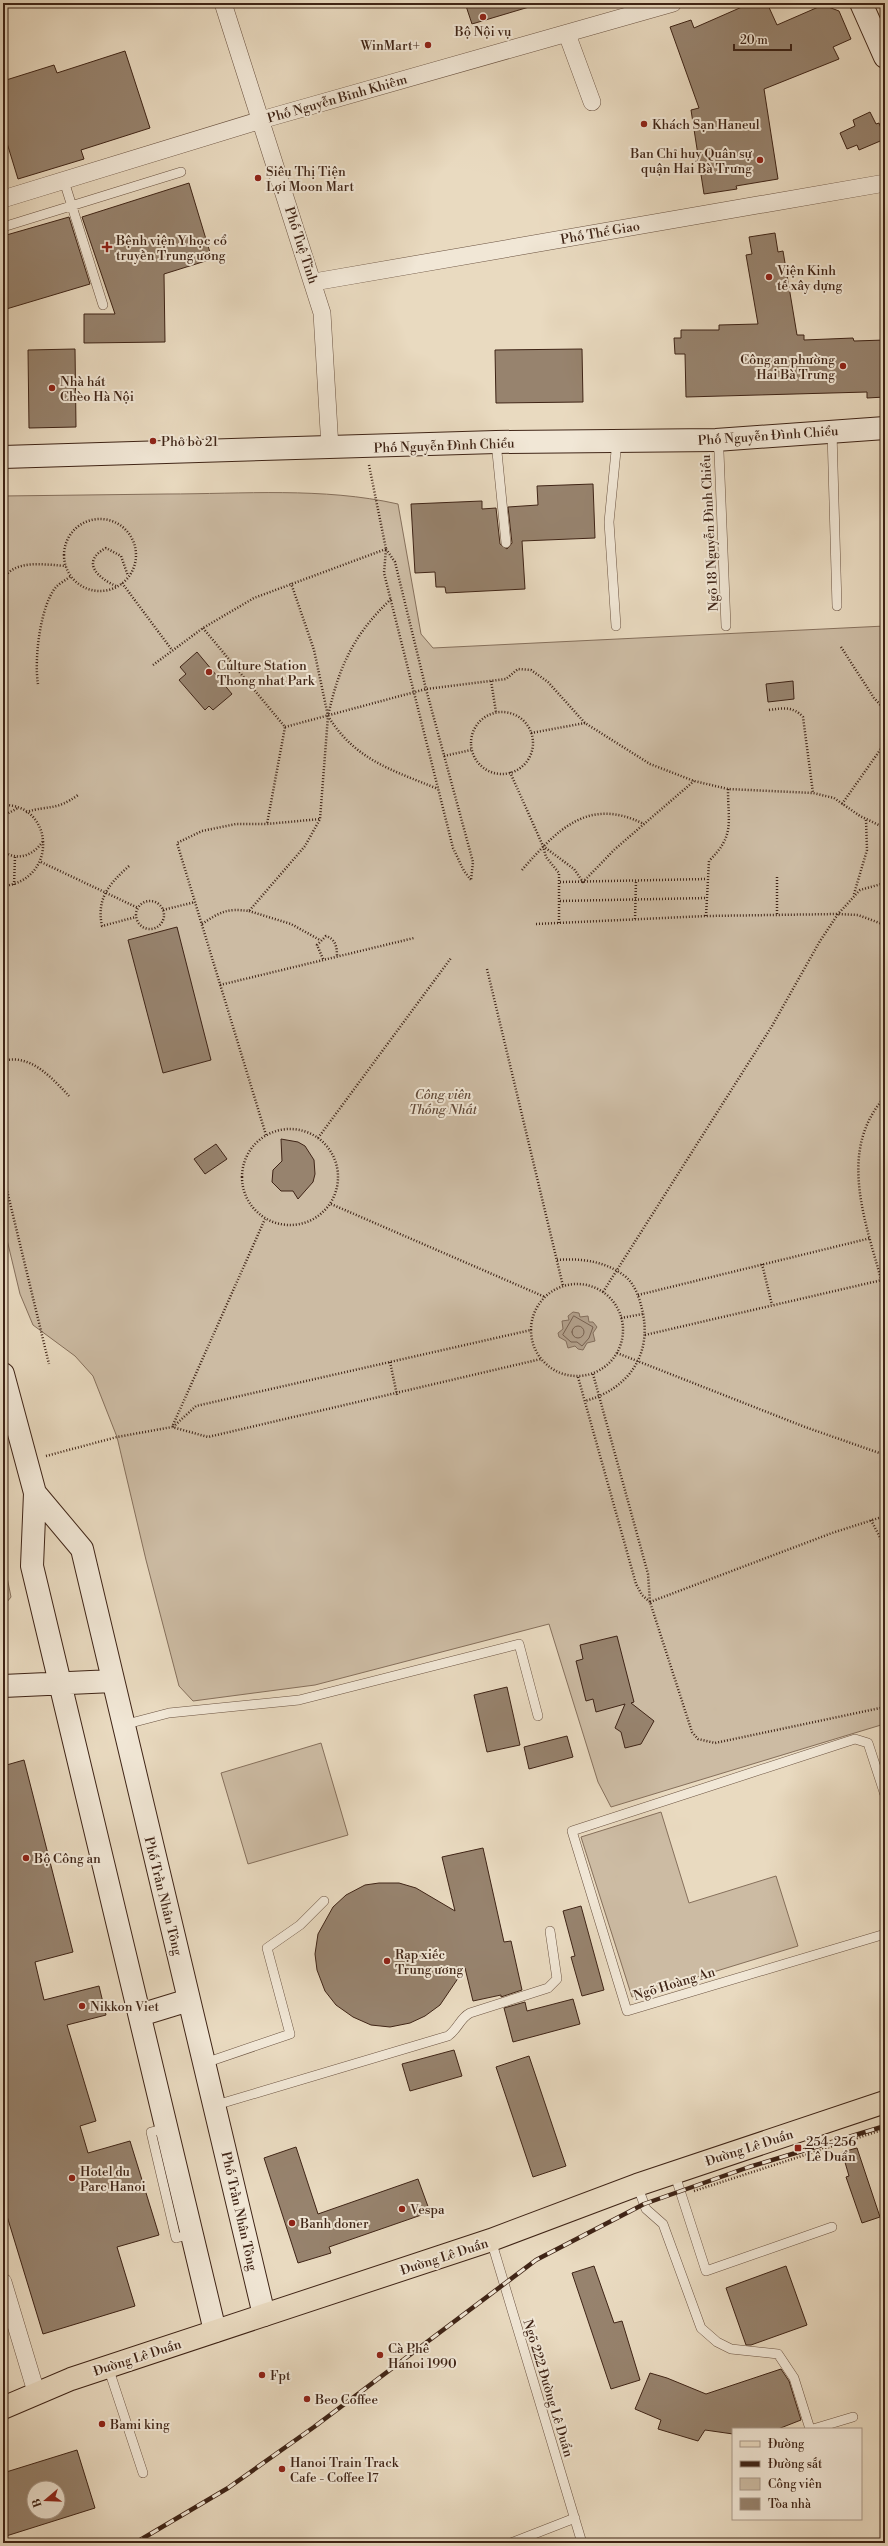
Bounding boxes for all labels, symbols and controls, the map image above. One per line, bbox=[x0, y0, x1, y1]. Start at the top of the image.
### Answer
marker: Bộ Nội vụ bbox=[478, 12, 488, 22]
place label: Bộ Nội vụ bbox=[454, 24, 512, 40]
scale bar bbox=[734, 26, 791, 52]
text: 20 m bbox=[740, 33, 768, 48]
place label: WinMart+ bbox=[359, 38, 420, 54]
marker: WinMart+ bbox=[423, 40, 433, 50]
street label: Phố Nguyễn Bỉnh Khiêm bbox=[266, 71, 410, 127]
place label: Khách Sạn Haneul bbox=[652, 117, 760, 133]
marker: Khách Sạn Haneul bbox=[639, 119, 649, 129]
place label: Ban Chỉ huy Quân sự quận Hai Bà Trưng bbox=[629, 146, 753, 177]
marker: Ban Chỉ huy Quân sự quận Hai Bà Trưng bbox=[755, 155, 765, 165]
place label: Siêu Thị Tiện Lợi Moon Mart bbox=[266, 164, 354, 195]
marker: Siêu Thị Tiện Lợi Moon Mart bbox=[253, 173, 263, 183]
street label: Phố Tuệ Tĩnh bbox=[281, 205, 321, 286]
street label: Phố Thể Giao bbox=[559, 218, 641, 248]
place label: Bệnh viện Y học cổ truyền Trung ương bbox=[115, 233, 227, 264]
marker: Bệnh viện Y học cổ truyền Trung ương bbox=[101, 241, 113, 253]
place label: Viện Kinh tế xây dựng bbox=[776, 263, 843, 294]
marker: Viện Kinh tế xây dựng bbox=[764, 272, 774, 282]
place label: Công an phường Hai Bà Trưng bbox=[740, 352, 835, 383]
marker: Công an phường Hai Bà Trưng bbox=[838, 361, 848, 371]
place label: Nhà hát Chèo Hà Nội bbox=[60, 374, 134, 405]
marker: Nhà hát Chèo Hà Nội bbox=[47, 383, 57, 393]
street label: Phố Nguyễn Đình Chiểu bbox=[697, 423, 840, 449]
place label: Phở bò 21 bbox=[161, 434, 219, 450]
marker: Phở bò 21 bbox=[148, 436, 158, 446]
street label: Phố Nguyễn Đình Chiểu bbox=[373, 436, 515, 456]
street label: Ngõ 18 Nguyễn Đình Chiểu bbox=[698, 454, 722, 612]
place label: Culture Station Thong nhat Park bbox=[217, 658, 316, 689]
marker: Culture Station Thong nhat Park bbox=[204, 667, 214, 677]
park label: Công viên Thống Nhất bbox=[409, 1087, 478, 1118]
street label: Phố Trần Nhân Tông bbox=[141, 1835, 186, 1958]
place label: Bộ Công an bbox=[33, 1851, 101, 1867]
marker: Bộ Công an bbox=[21, 1853, 31, 1863]
place label: Rạp xiếc Trung ương bbox=[395, 1947, 464, 1978]
marker: Rạp xiếc Trung ương bbox=[382, 1956, 392, 1966]
street label: Ngõ Hoàng An bbox=[632, 1964, 717, 2004]
place label: Nikkon Viet bbox=[90, 1999, 160, 2015]
marker: Nikkon Viet bbox=[77, 2001, 87, 2011]
street label: Đường Lê Duẩn bbox=[703, 2126, 796, 2170]
place label: 254-256 Lê Duẩn bbox=[806, 2134, 856, 2165]
marker: 254-256 Lê Duẩn bbox=[793, 2143, 803, 2153]
street label: Phố Trần Nhân Tông bbox=[218, 2150, 261, 2273]
place label: Hotel du Parc Hanoi bbox=[80, 2164, 146, 2195]
marker: Hotel du Parc Hanoi bbox=[67, 2173, 77, 2183]
place label: Vespa bbox=[409, 2202, 445, 2218]
marker: Vespa bbox=[397, 2204, 407, 2214]
place label: Banh doner bbox=[299, 2216, 369, 2232]
marker: Banh doner bbox=[287, 2218, 297, 2228]
street label: Đường Lê Duẩn bbox=[398, 2235, 491, 2279]
street label: Ngõ 222 Đường Lê Duẩn bbox=[519, 2318, 577, 2459]
street label: Đường Lê Duẩn bbox=[91, 2336, 184, 2380]
place label: Cà Phê Hanoi 1990 bbox=[388, 2341, 457, 2372]
marker: Cà Phê Hanoi 1990 bbox=[375, 2350, 385, 2360]
place label: Fpt bbox=[270, 2368, 291, 2384]
marker: Fpt bbox=[257, 2370, 267, 2380]
place label: Beo Coffee bbox=[314, 2392, 378, 2408]
marker: Beo Coffee bbox=[302, 2394, 312, 2404]
place label: Bami king bbox=[109, 2417, 170, 2433]
marker: Bami king bbox=[97, 2419, 107, 2429]
legend bbox=[732, 2428, 862, 2520]
text: Đường bbox=[768, 2437, 805, 2452]
place label: Hanoi Train Track Cafe - Coffee 17 bbox=[290, 2455, 400, 2486]
text: Đường sắt bbox=[768, 2457, 823, 2472]
marker: Hanoi Train Track Cafe - Coffee 17 bbox=[277, 2464, 287, 2474]
text: Công viên bbox=[768, 2477, 822, 2492]
north arrow bbox=[26, 2480, 66, 2520]
text: B bbox=[30, 2497, 45, 2509]
text: Tòa nhà bbox=[768, 2497, 812, 2512]

